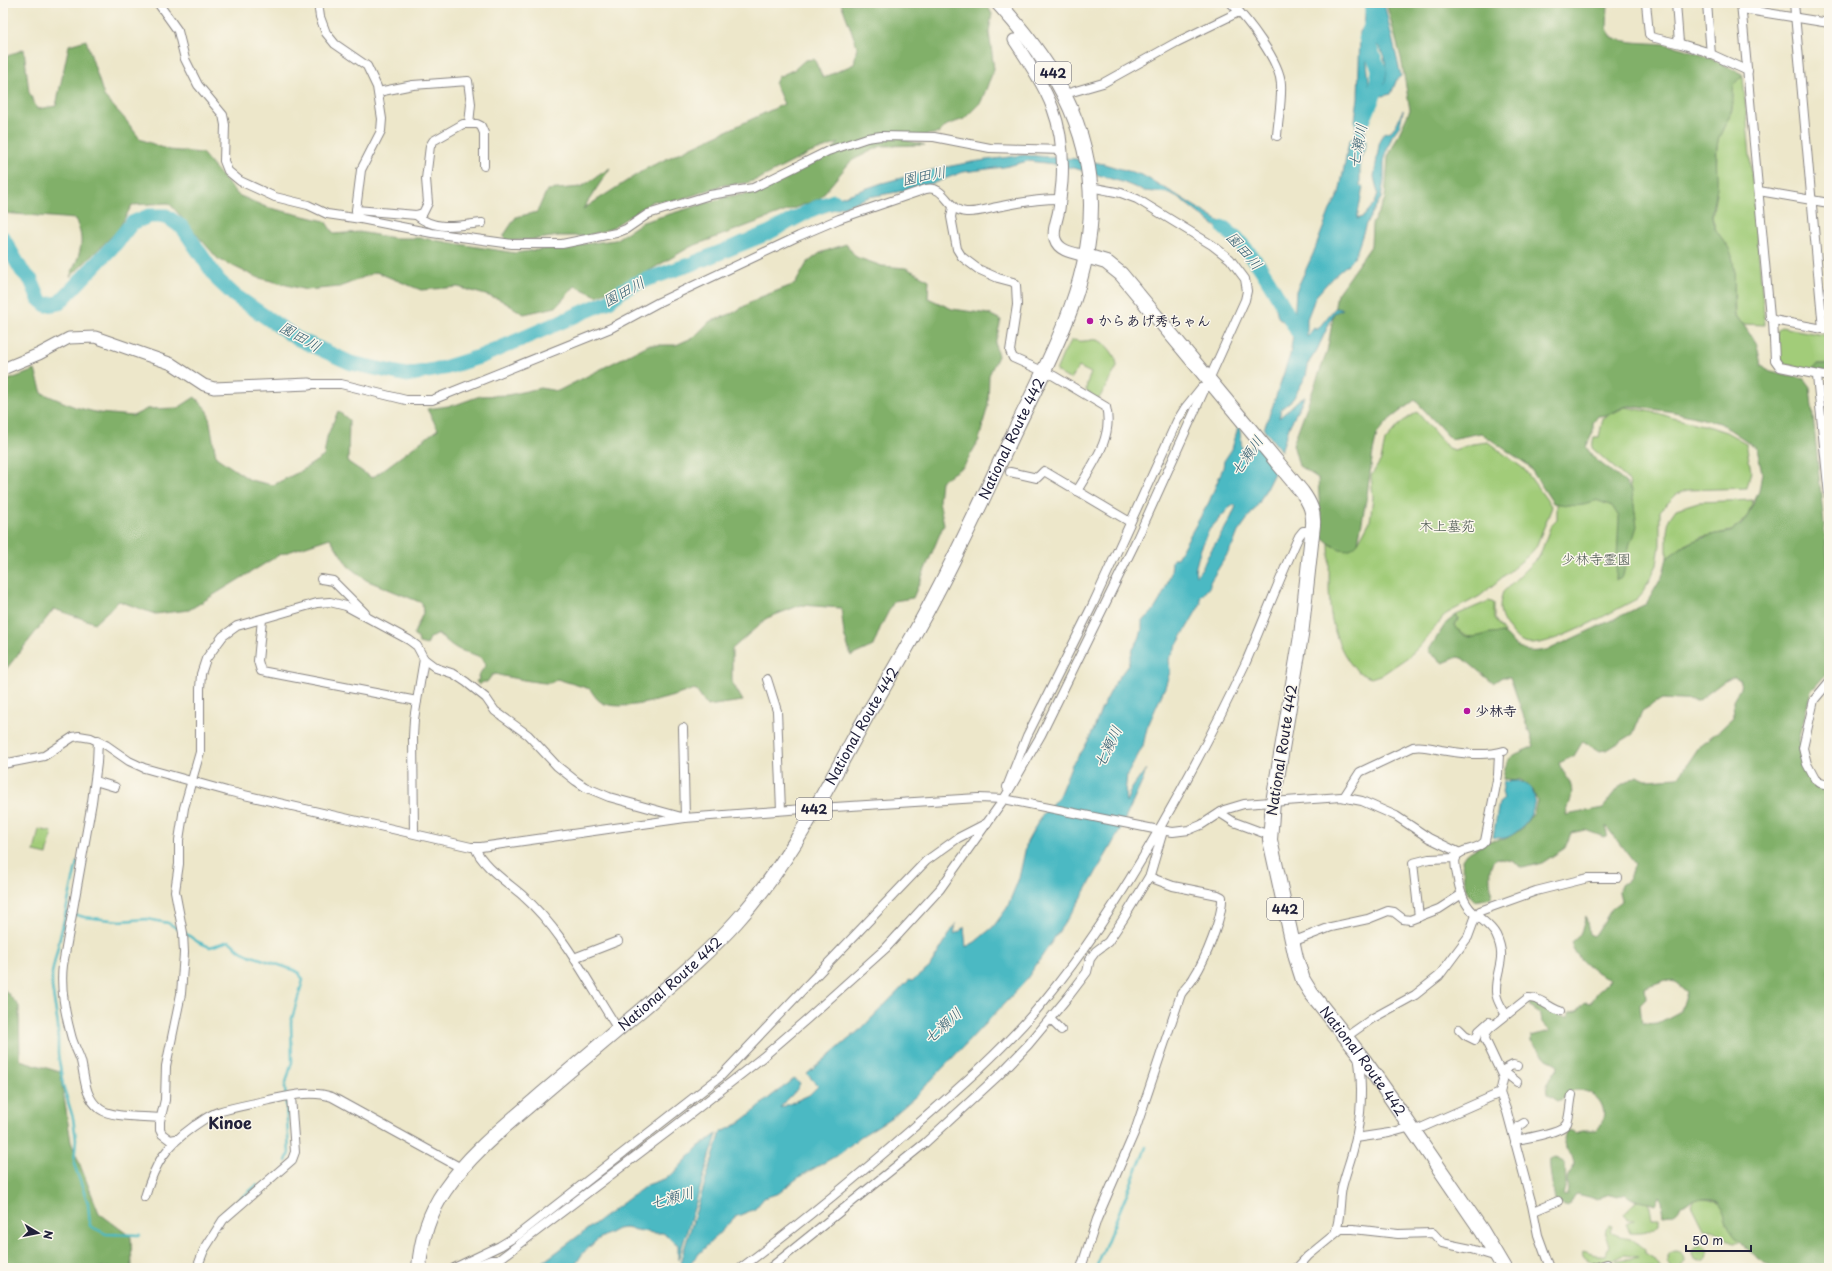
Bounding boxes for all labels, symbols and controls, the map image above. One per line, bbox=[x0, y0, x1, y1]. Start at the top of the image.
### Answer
road number: 442 bbox=[1035, 62, 1071, 84]
water label: 七瀬川 bbox=[1341, 121, 1372, 170]
water label: 園田川 bbox=[899, 159, 948, 190]
water label: 園田川 bbox=[1222, 225, 1269, 275]
water label: 園田川 bbox=[598, 270, 649, 311]
place label: からあげ秀ちゃん bbox=[1098, 310, 1211, 331]
water label: 園田川 bbox=[276, 314, 326, 357]
marker: からあげ秀ちゃん bbox=[1085, 316, 1095, 326]
street label: National Route 442 bbox=[973, 374, 1049, 503]
water label: 七瀬川 bbox=[1223, 430, 1268, 480]
park label: 木上墓苑 bbox=[1419, 515, 1475, 536]
park label: 少林寺霊園 bbox=[1561, 548, 1631, 569]
street label: National Route 442 bbox=[820, 663, 903, 789]
street label: National Route 442 bbox=[1261, 683, 1302, 817]
place label: 少林寺 bbox=[1475, 700, 1517, 721]
marker: 少林寺 bbox=[1462, 706, 1472, 716]
water label: 七瀬川 bbox=[1086, 721, 1127, 772]
road number: 442 bbox=[796, 798, 832, 820]
road number: 442 bbox=[1267, 898, 1303, 920]
street label: National Route 442 bbox=[613, 932, 726, 1035]
water label: 七瀬川 bbox=[918, 1001, 966, 1048]
street label: National Route 442 bbox=[1315, 1001, 1411, 1120]
district label: Kinoe bbox=[208, 1110, 252, 1134]
water label: 七瀬川 bbox=[647, 1180, 696, 1213]
north arrow bbox=[18, 1213, 58, 1253]
scale bar bbox=[1686, 1227, 1751, 1253]
text: N bbox=[39, 1229, 57, 1241]
text: 50 m bbox=[1692, 1231, 1723, 1249]

